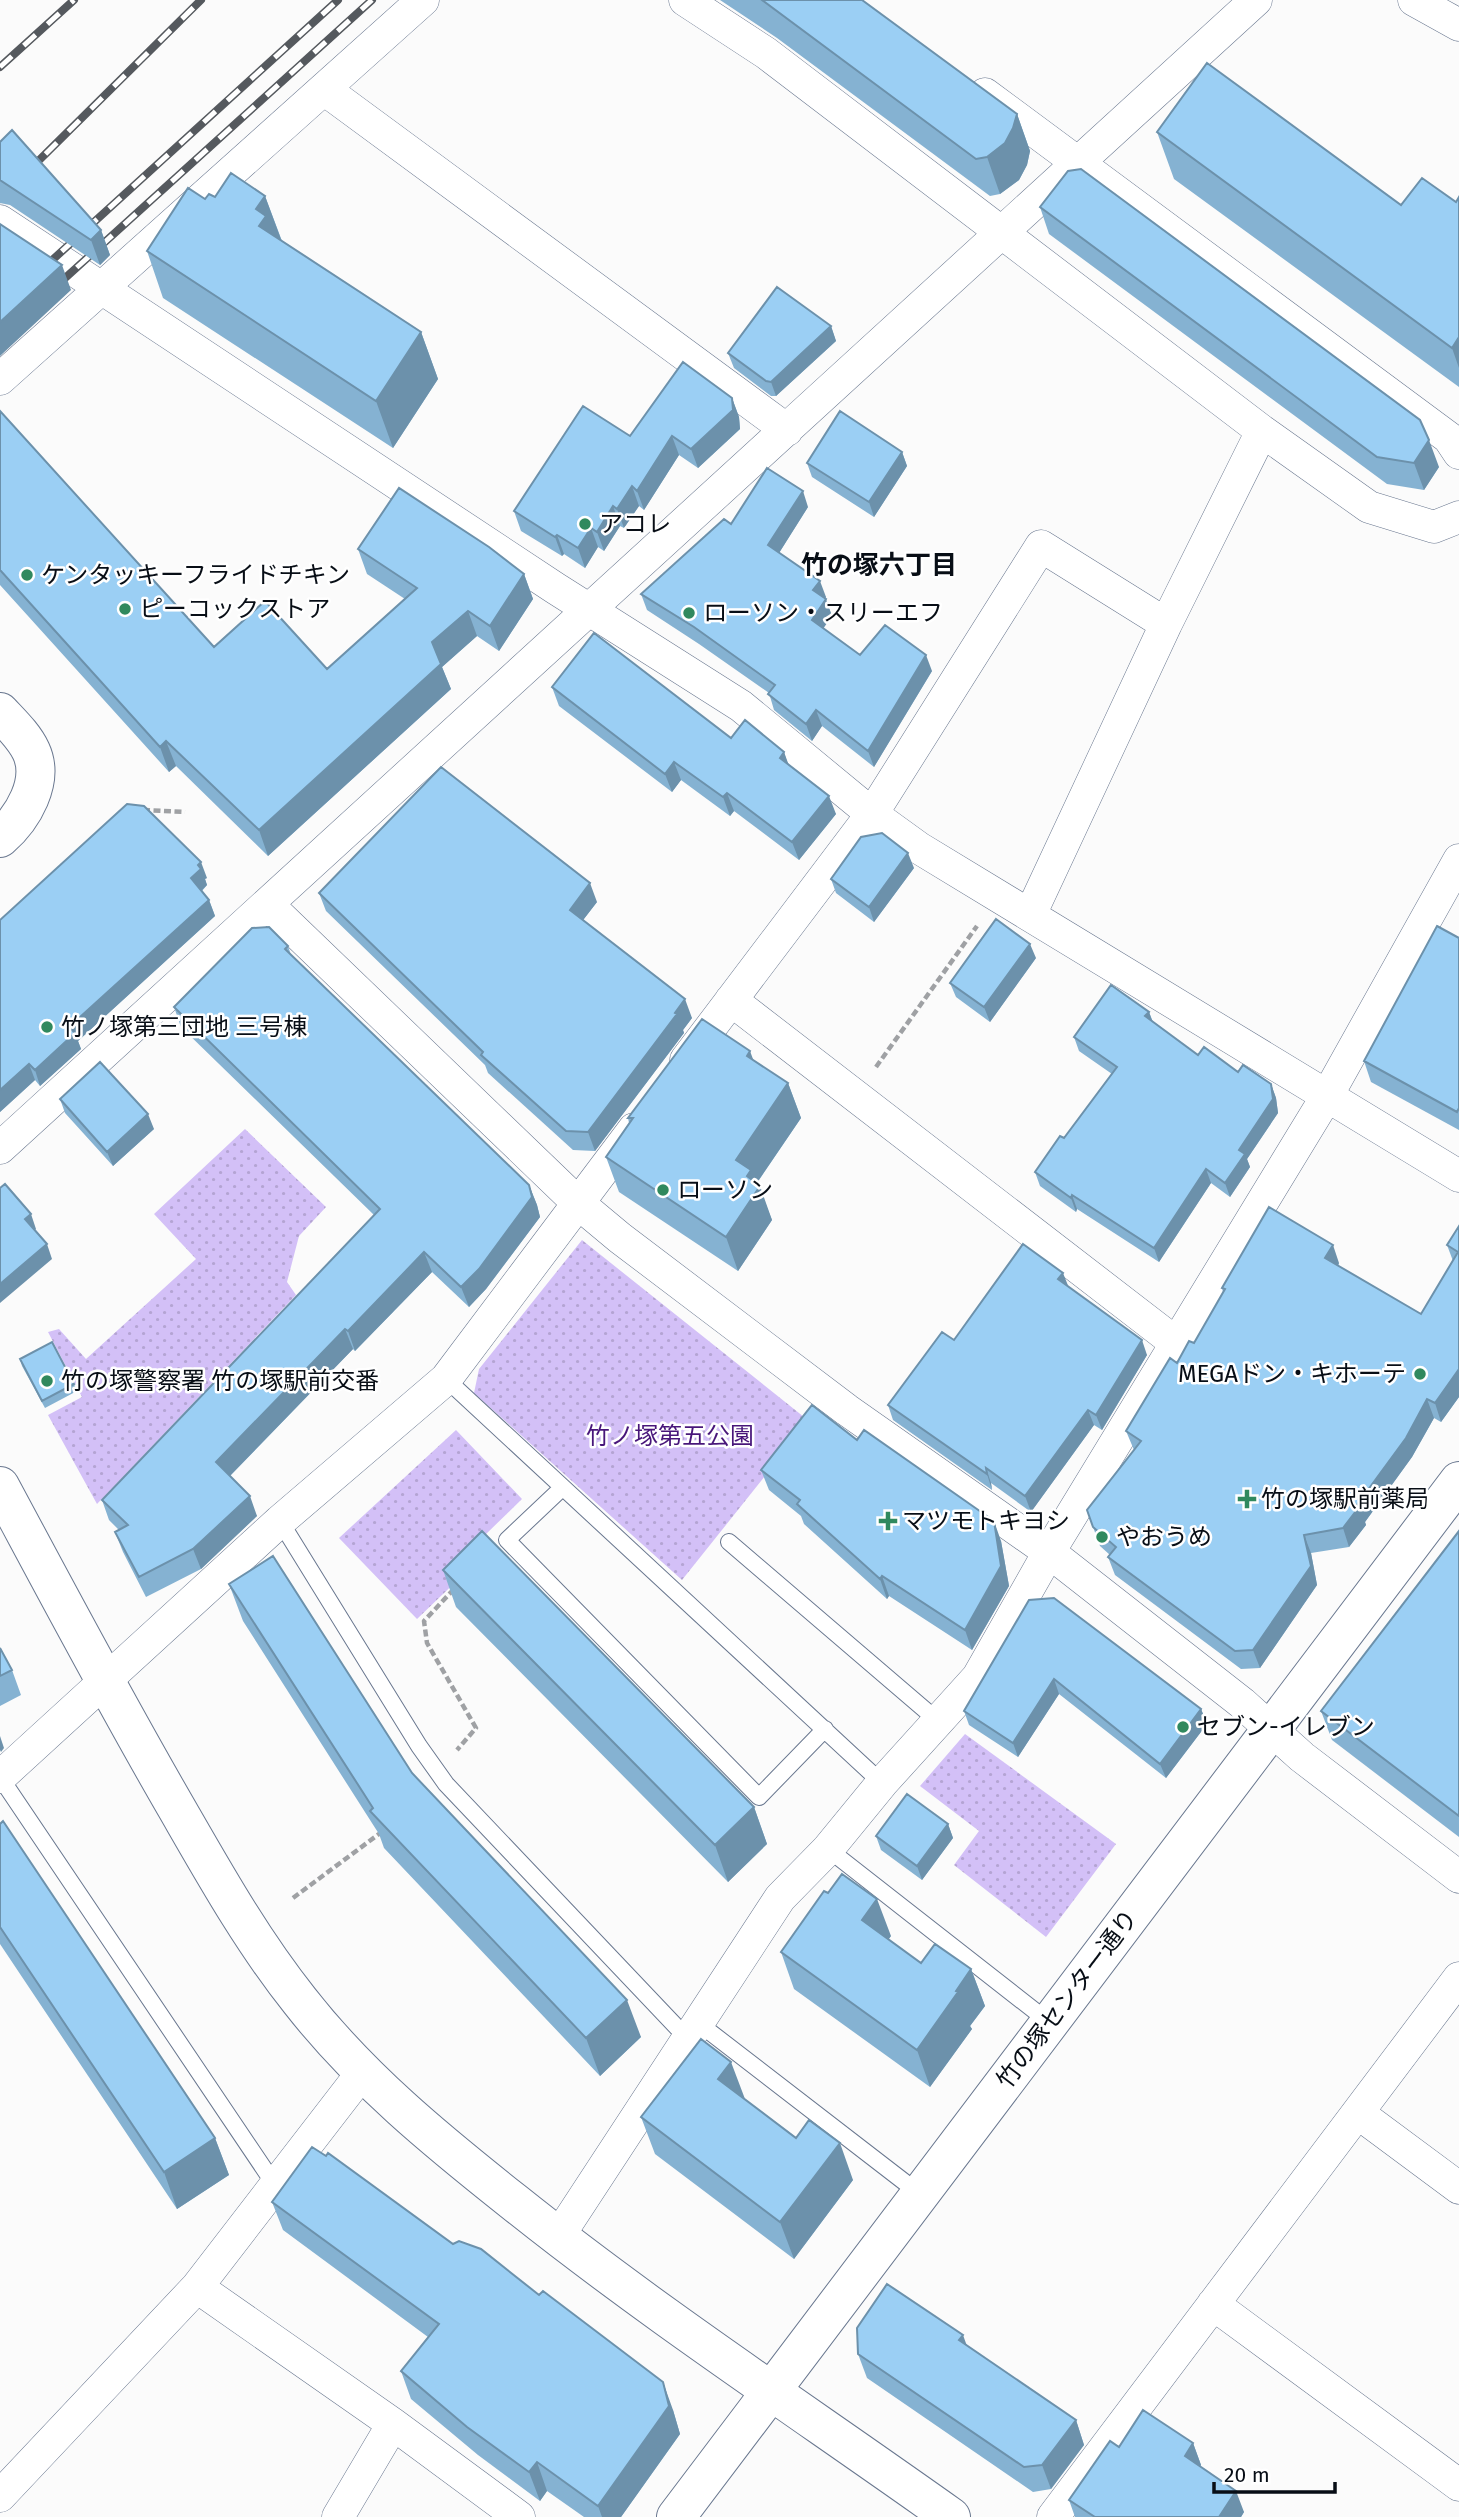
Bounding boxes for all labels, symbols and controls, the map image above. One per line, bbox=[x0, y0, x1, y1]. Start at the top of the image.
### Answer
place label: アコレ bbox=[599, 510, 671, 538]
marker: アコレ bbox=[577, 516, 593, 532]
district label: 竹の塚六丁目 bbox=[801, 550, 957, 581]
place label: ケンタッキーフライドチキン bbox=[41, 561, 350, 589]
marker: ケンタッキーフライドチキン bbox=[19, 567, 35, 583]
place label: ピーコックストア bbox=[139, 595, 330, 623]
place label: ローソン・スリーエフ bbox=[703, 599, 943, 627]
marker: ピーコックストア bbox=[117, 601, 133, 617]
marker: ローソン・スリーエフ bbox=[681, 605, 697, 621]
place label: 竹ノ塚第三団地 三号棟 bbox=[61, 1013, 307, 1041]
marker: 竹ノ塚第三団地 三号棟 bbox=[39, 1019, 55, 1035]
place label: ローソン bbox=[677, 1176, 773, 1204]
marker: ローソン bbox=[655, 1182, 671, 1198]
place label: MEGAドン・キホーテ bbox=[1178, 1360, 1406, 1388]
marker: MEGAドン・キホーテ bbox=[1412, 1366, 1428, 1382]
place label: 竹の塚警察署 竹の塚駅前交番 bbox=[61, 1367, 379, 1395]
marker: 竹の塚警察署 竹の塚駅前交番 bbox=[39, 1373, 55, 1389]
park label: 竹ノ塚第五公園 bbox=[586, 1422, 754, 1450]
place label: 竹の塚駅前薬局 bbox=[1261, 1485, 1429, 1513]
marker: 竹の塚駅前薬局 bbox=[1239, 1491, 1255, 1507]
place label: マツモトキヨシ bbox=[902, 1507, 1070, 1535]
marker: マツモトキヨシ bbox=[880, 1513, 896, 1529]
place label: やおうめ bbox=[1116, 1523, 1212, 1551]
marker: やおうめ bbox=[1094, 1529, 1110, 1545]
place label: セブン-イレブン bbox=[1197, 1713, 1375, 1741]
marker: セブン-イレブン bbox=[1175, 1719, 1191, 1735]
street label: 竹の塚センター通り bbox=[991, 1904, 1143, 2094]
scale bar bbox=[1214, 2450, 1335, 2494]
text: 20 m bbox=[1224, 2462, 1270, 2488]

